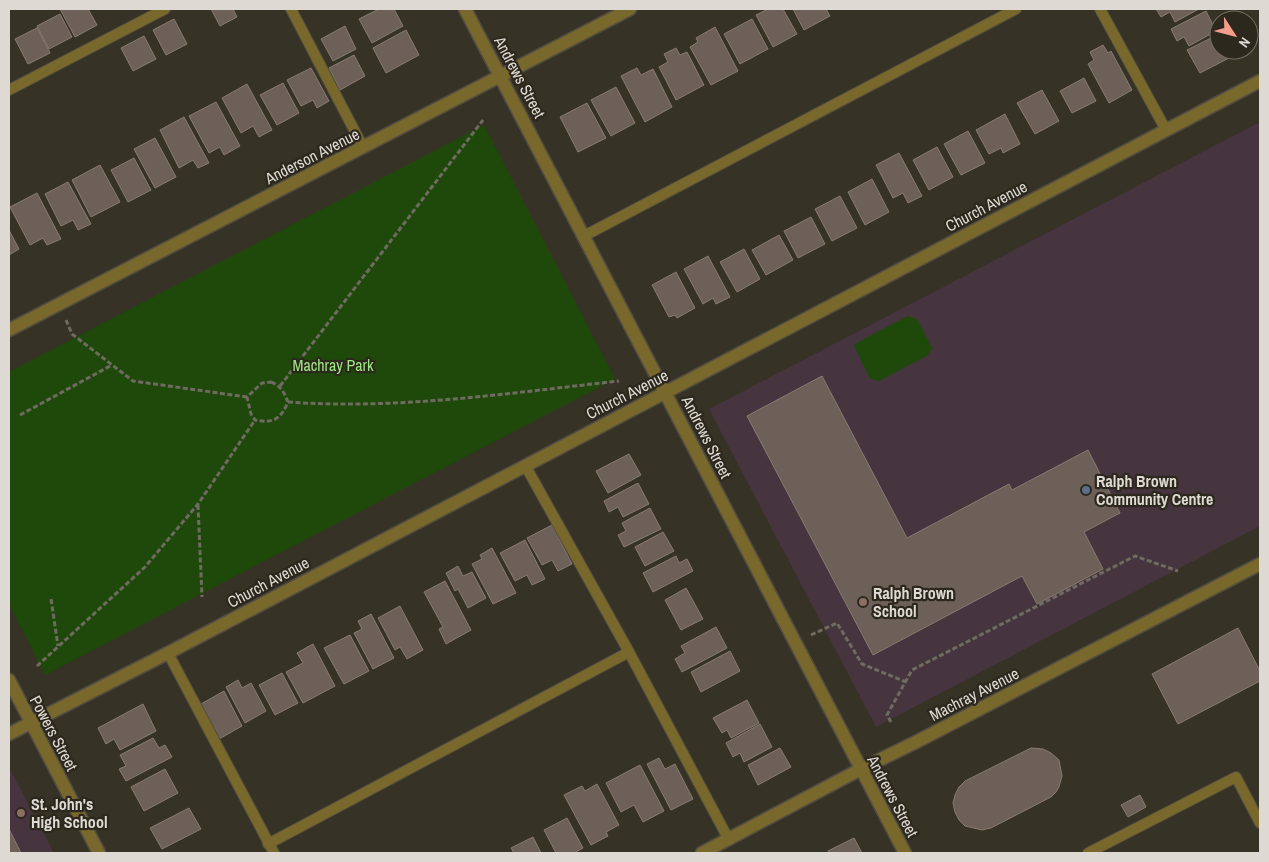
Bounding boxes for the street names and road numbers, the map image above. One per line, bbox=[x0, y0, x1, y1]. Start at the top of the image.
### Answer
street label: Andrews Street bbox=[489, 31, 551, 122]
street label: Anderson Avenue bbox=[260, 123, 363, 190]
street label: Church Avenue bbox=[941, 175, 1031, 237]
street label: Church Avenue bbox=[582, 364, 672, 424]
street label: Andrews Street bbox=[676, 391, 737, 482]
street label: Church Avenue bbox=[223, 551, 313, 613]
street label: Machray Avenue bbox=[926, 662, 1022, 726]
street label: Powers Street bbox=[25, 691, 83, 775]
street label: Andrews Street bbox=[862, 750, 924, 841]

